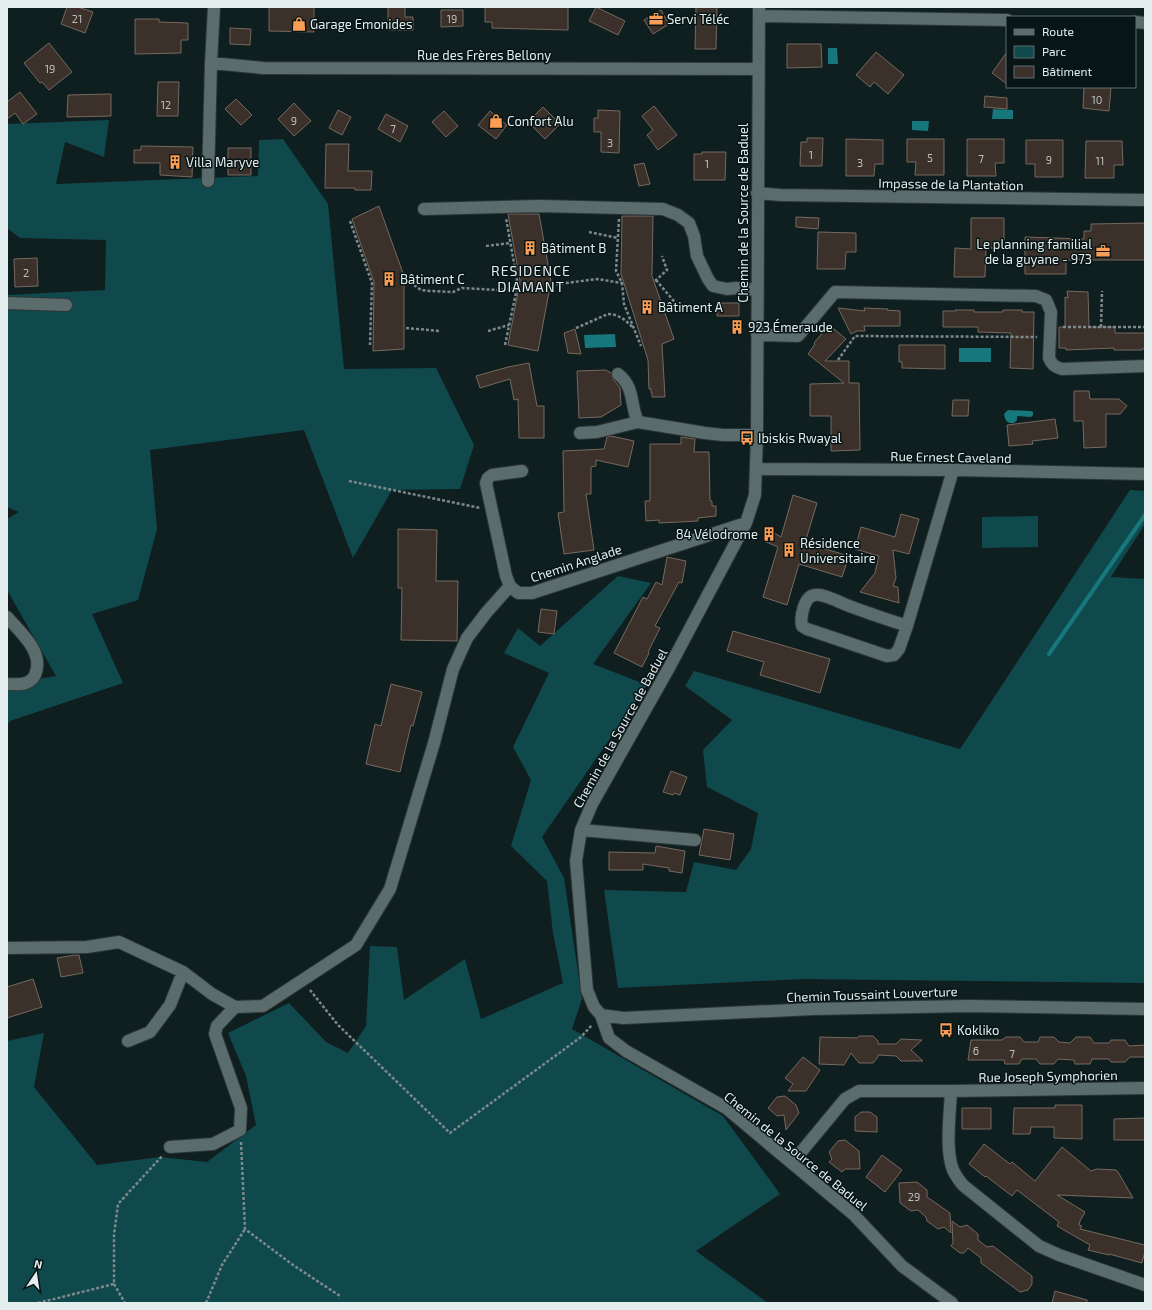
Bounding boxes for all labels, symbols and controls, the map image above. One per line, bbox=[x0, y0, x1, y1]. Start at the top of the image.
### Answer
office icon: Servi Téléc bbox=[648, 11, 664, 27]
place label: Servi Téléc bbox=[667, 11, 729, 27]
house number: 21 bbox=[72, 12, 82, 25]
house number: 19 bbox=[447, 12, 457, 25]
shop icon: Garage Emonides bbox=[291, 16, 307, 32]
place label: Garage Emonides bbox=[310, 16, 413, 32]
legend bbox=[1006, 16, 1136, 88]
text: Route bbox=[1042, 24, 1074, 38]
text: Parc bbox=[1042, 44, 1066, 58]
street label: Rue des Frères Bellony bbox=[417, 47, 551, 63]
house number: 19 bbox=[45, 62, 55, 75]
text: Bâtiment bbox=[1042, 64, 1093, 78]
house number: 10 bbox=[1091, 93, 1103, 106]
house number: 12 bbox=[161, 98, 171, 111]
shop icon: Confort Alu bbox=[488, 113, 504, 129]
place label: Confort Alu bbox=[507, 113, 574, 129]
house number: 9 bbox=[291, 114, 297, 127]
house number: 7 bbox=[390, 122, 396, 135]
street label: Chemin de la Source de Baduel bbox=[735, 123, 751, 303]
house number: 3 bbox=[607, 136, 613, 149]
house number: 1 bbox=[809, 148, 813, 161]
house number: 5 bbox=[927, 151, 933, 164]
house number: 7 bbox=[978, 152, 984, 165]
house number: 9 bbox=[1046, 153, 1052, 166]
building icon: Villa Maryve bbox=[167, 154, 183, 170]
place label: Villa Maryve bbox=[186, 154, 259, 170]
house number: 11 bbox=[1096, 154, 1104, 167]
house number: 3 bbox=[857, 156, 863, 169]
house number: 1 bbox=[705, 157, 709, 170]
street label: Impasse de la Plantation bbox=[878, 175, 1024, 193]
place label: Le planning familial de la guyane - 973 bbox=[976, 236, 1092, 267]
building icon: Bâtiment B bbox=[522, 240, 538, 256]
place label: Bâtiment B bbox=[541, 240, 606, 256]
office icon: Le planning familial de la guyane - 973 bbox=[1095, 243, 1111, 259]
district label: RESIDENCE DIAMANT bbox=[491, 262, 571, 295]
house number: 2 bbox=[23, 266, 29, 279]
building icon: Bâtiment C bbox=[381, 271, 397, 287]
place label: Bâtiment C bbox=[400, 271, 465, 287]
building icon: Bâtiment A bbox=[639, 299, 655, 315]
place label: Bâtiment A bbox=[658, 299, 723, 315]
place label: 923 Émeraude bbox=[748, 318, 833, 335]
building icon: 923 Émeraude bbox=[729, 319, 745, 335]
bus stop icon: Ibiskis Rwayal bbox=[739, 430, 755, 446]
place label: Ibiskis Rwayal bbox=[758, 430, 842, 446]
street label: Rue Ernest Caveland bbox=[890, 448, 1012, 466]
place label: 84 Vélodrome bbox=[676, 526, 758, 542]
building icon: 84 Vélodrome bbox=[761, 526, 777, 542]
place label: Résidence Universitaire bbox=[800, 535, 876, 566]
street label: Chemin Anglade bbox=[528, 541, 624, 585]
building icon: Résidence Universitaire bbox=[781, 542, 797, 558]
street label: Chemin de la Source de Baduel bbox=[569, 645, 671, 810]
street label: Chemin Toussaint Louverture bbox=[786, 983, 958, 1005]
bus stop icon: Kokliko bbox=[938, 1022, 954, 1038]
place label: Kokliko bbox=[957, 1022, 999, 1038]
house number: 6 bbox=[973, 1044, 979, 1057]
house number: 7 bbox=[1009, 1047, 1015, 1060]
street label: Rue Joseph Symphorien bbox=[978, 1067, 1118, 1085]
street label: Chemin de la Source de Baduel bbox=[721, 1088, 871, 1214]
house number: 29 bbox=[908, 1190, 920, 1203]
north arrow bbox=[16, 1254, 56, 1294]
text: N bbox=[33, 1257, 44, 1271]

